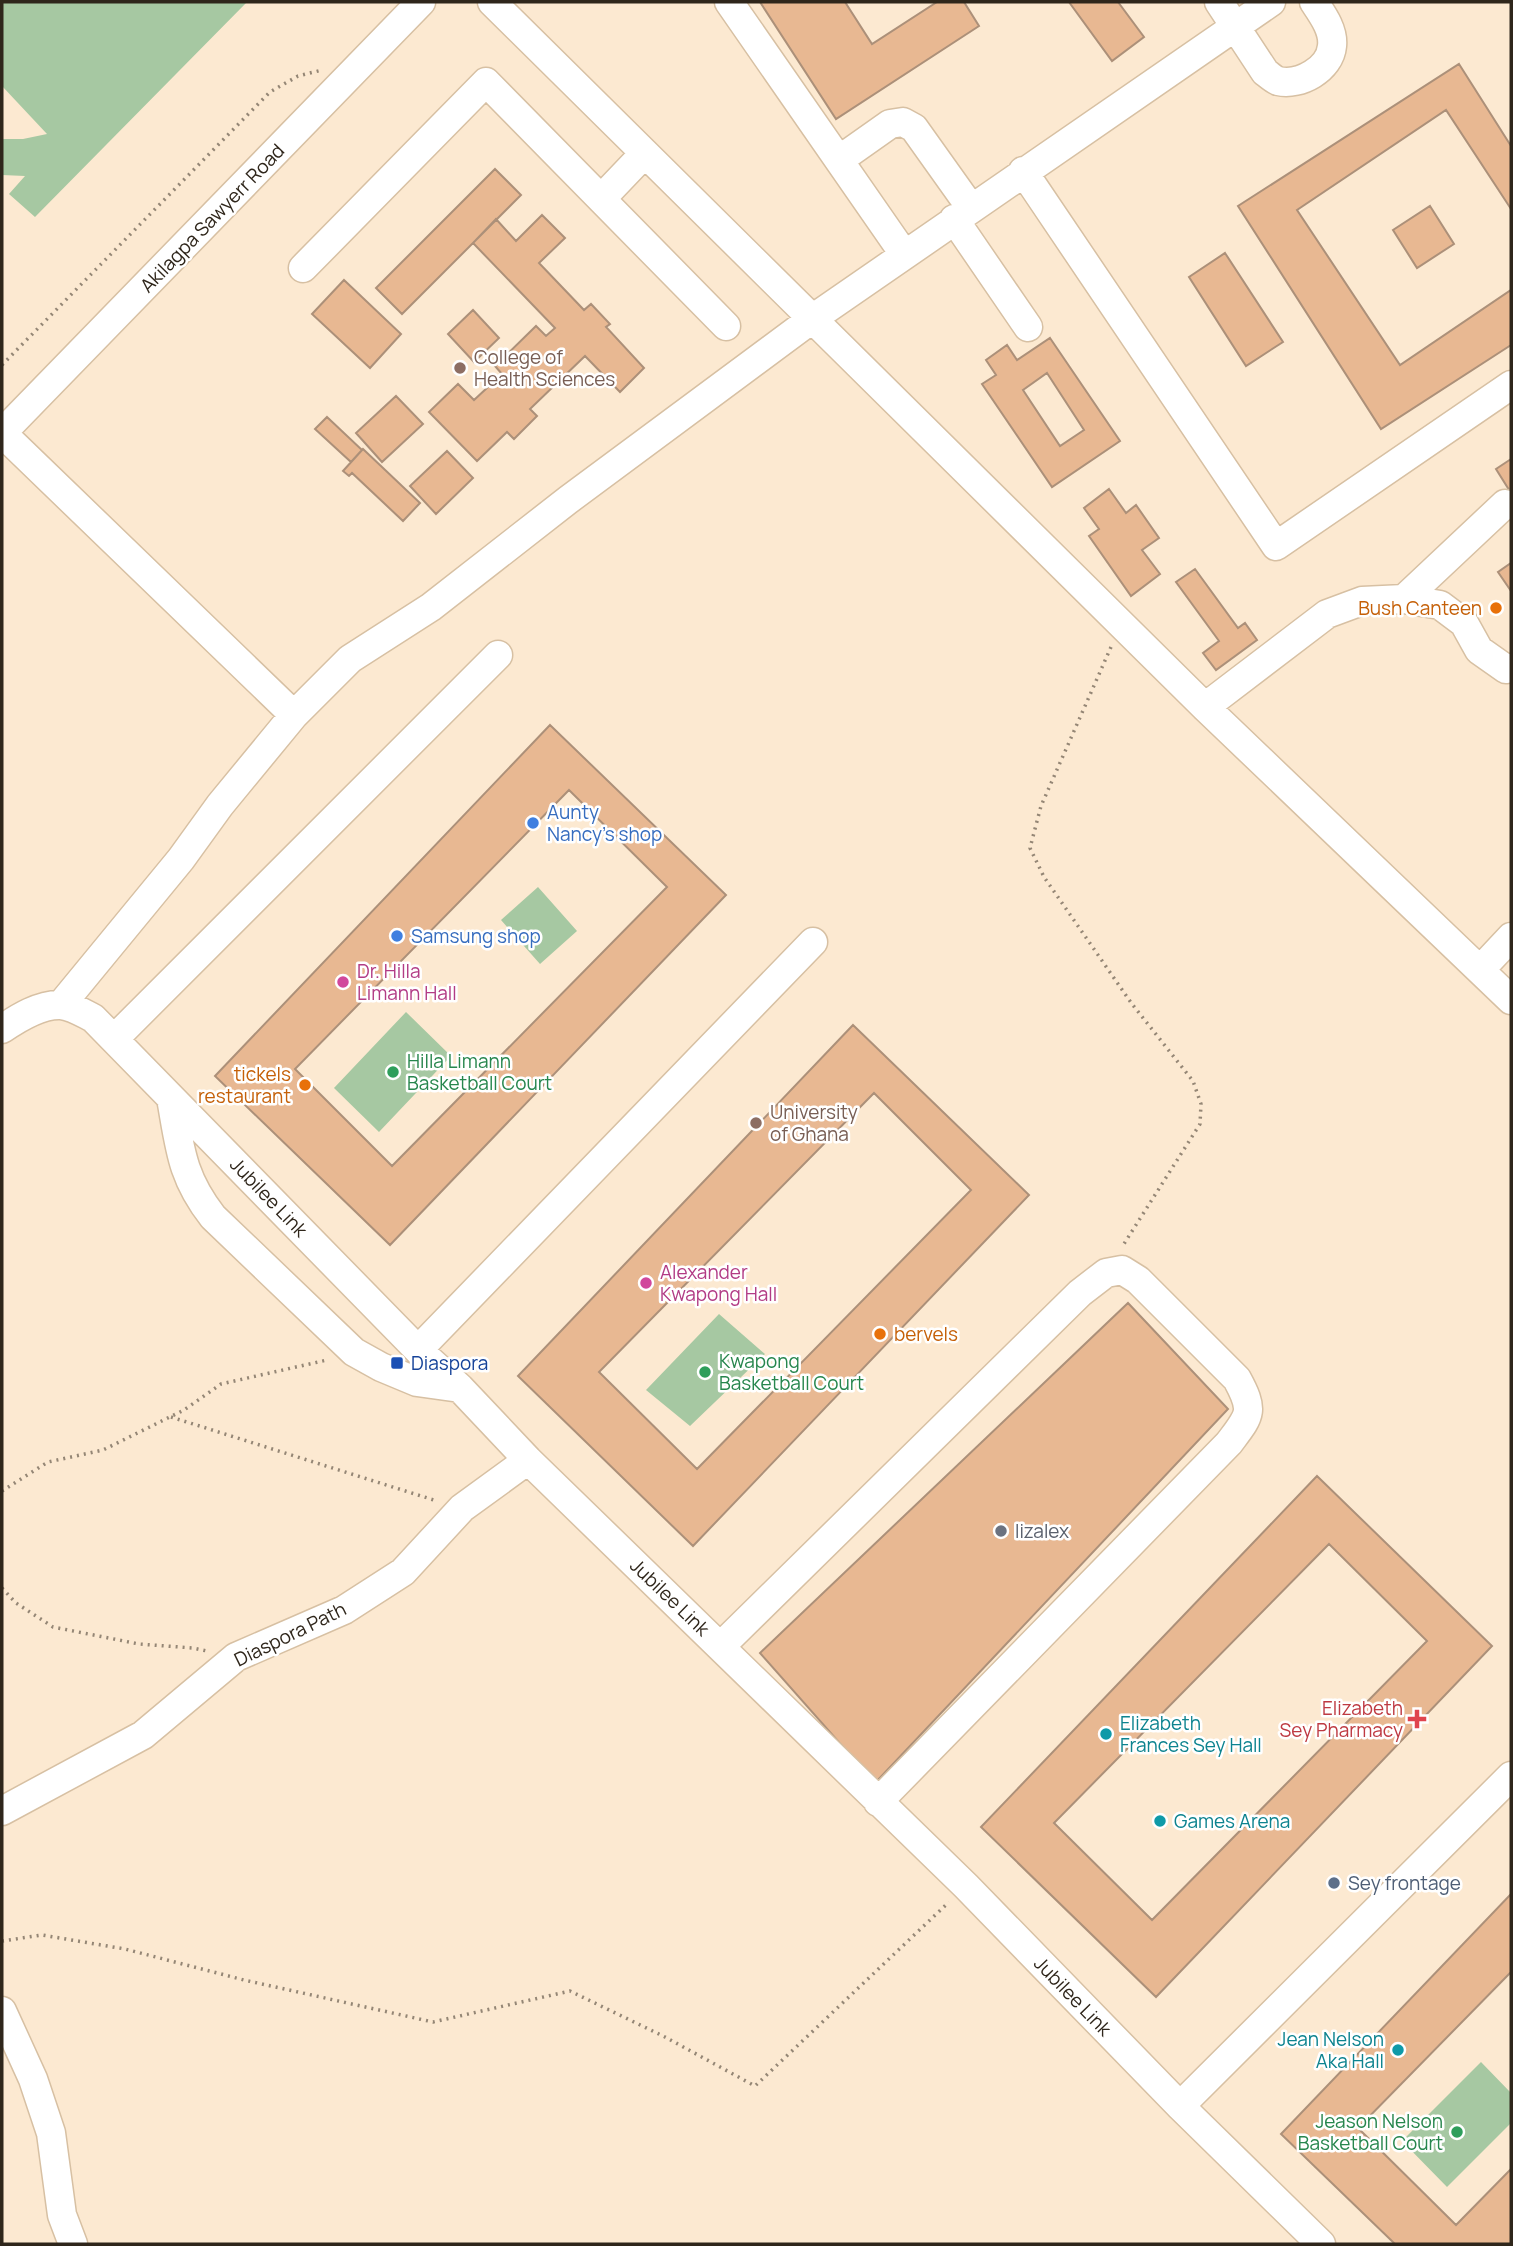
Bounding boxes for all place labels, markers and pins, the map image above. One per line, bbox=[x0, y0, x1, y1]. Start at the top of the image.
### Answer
place label: College of Health Sciences bbox=[474, 344, 615, 392]
marker: College of Health Sciences bbox=[452, 360, 468, 376]
place label: Bush Canteen bbox=[1358, 595, 1482, 621]
marker: Bush Canteen bbox=[1488, 600, 1504, 616]
place label: Aunty Nancy's shop bbox=[547, 799, 662, 847]
marker: Aunty Nancy's shop bbox=[525, 815, 541, 831]
place label: Samsung shop bbox=[411, 923, 541, 949]
marker: Samsung shop bbox=[389, 928, 405, 944]
place label: Dr. Hilla Limann Hall bbox=[357, 958, 457, 1006]
marker: Dr. Hilla Limann Hall bbox=[335, 974, 351, 990]
place label: Hilla Limann Basketball Court bbox=[407, 1048, 552, 1096]
place label: tickels restaurant bbox=[198, 1061, 291, 1109]
marker: Hilla Limann Basketball Court bbox=[385, 1064, 401, 1080]
marker: tickels restaurant bbox=[297, 1077, 313, 1093]
place label: University of Ghana bbox=[770, 1099, 858, 1147]
marker: University of Ghana bbox=[748, 1115, 764, 1131]
place label: Alexander Kwapong Hall bbox=[660, 1259, 777, 1307]
marker: Alexander Kwapong Hall bbox=[638, 1275, 654, 1291]
place label: bervels bbox=[894, 1321, 958, 1347]
marker: bervels bbox=[872, 1326, 888, 1342]
place label: Kwapong Basketball Court bbox=[719, 1348, 864, 1396]
place label: Diaspora bbox=[411, 1350, 488, 1376]
marker: Diaspora bbox=[389, 1355, 405, 1371]
marker: Kwapong Basketball Court bbox=[697, 1364, 713, 1380]
place label: lizalex bbox=[1015, 1518, 1069, 1544]
marker: lizalex bbox=[993, 1523, 1009, 1539]
place label: Elizabeth Sey Pharmacy bbox=[1280, 1695, 1403, 1743]
place label: Elizabeth Frances Sey Hall bbox=[1120, 1710, 1262, 1758]
marker: Elizabeth Sey Pharmacy bbox=[1409, 1711, 1425, 1727]
marker: Elizabeth Frances Sey Hall bbox=[1098, 1726, 1114, 1742]
place label: Games Arena bbox=[1174, 1808, 1290, 1834]
marker: Games Arena bbox=[1152, 1813, 1168, 1829]
place label: Sey frontage bbox=[1348, 1870, 1461, 1896]
marker: Sey frontage bbox=[1326, 1875, 1342, 1891]
place label: Jean Nelson Aka Hall bbox=[1278, 2026, 1384, 2074]
marker: Jean Nelson Aka Hall bbox=[1390, 2042, 1406, 2058]
place label: Jeason Nelson Basketball Court bbox=[1298, 2108, 1443, 2156]
marker: Jeason Nelson Basketball Court bbox=[1449, 2124, 1465, 2140]

